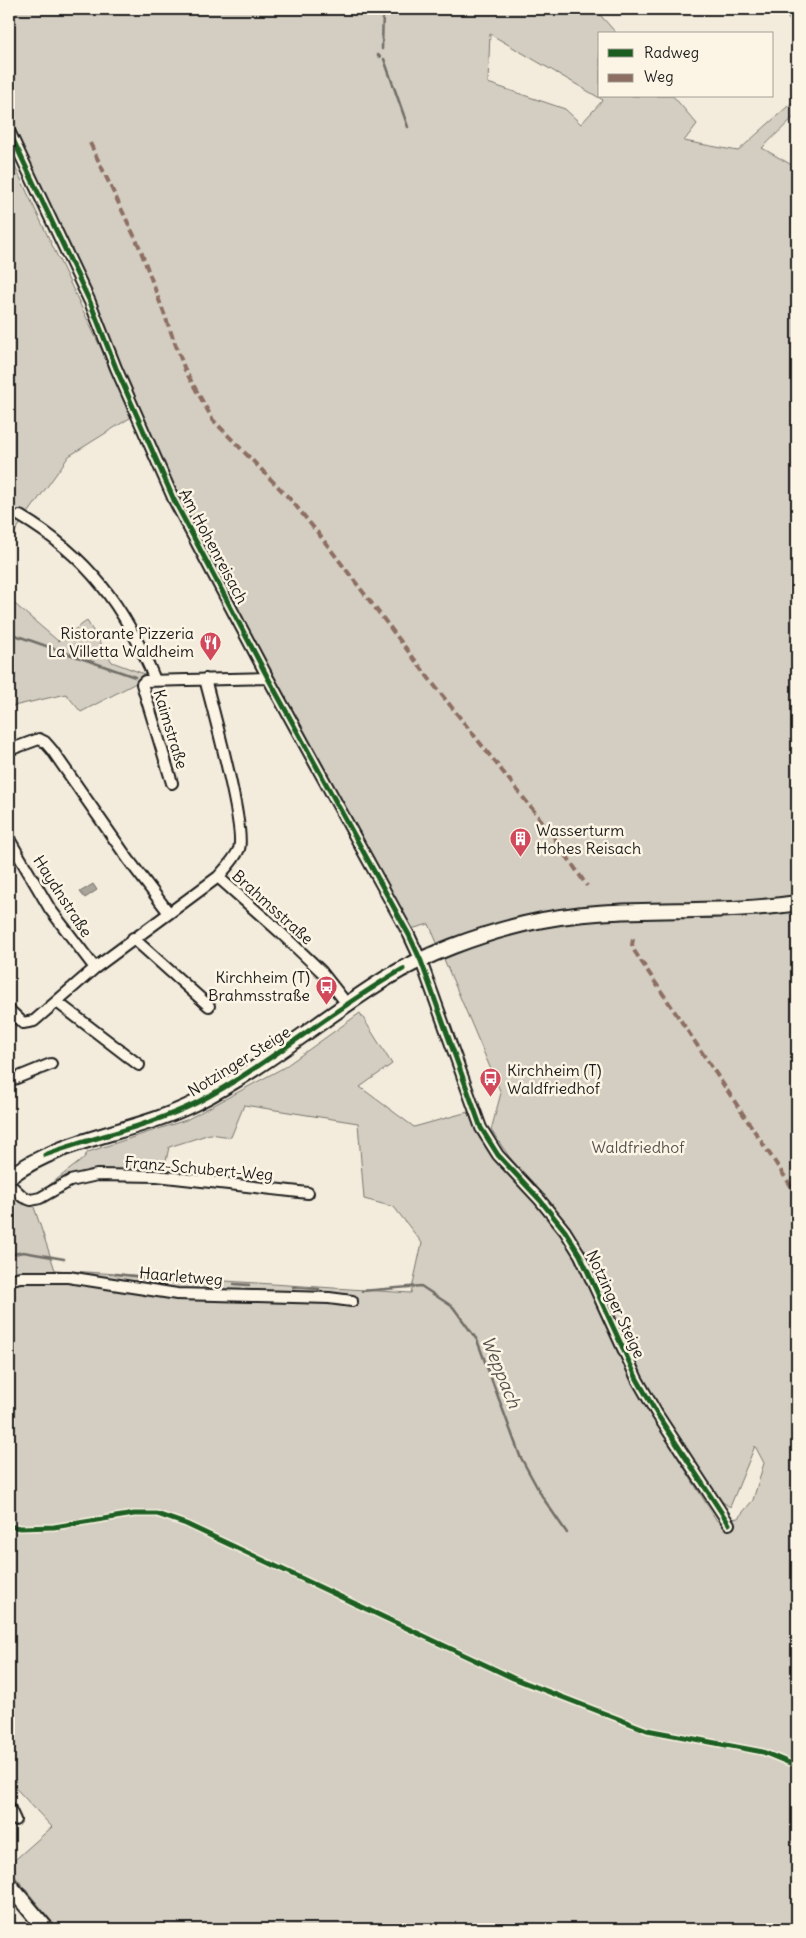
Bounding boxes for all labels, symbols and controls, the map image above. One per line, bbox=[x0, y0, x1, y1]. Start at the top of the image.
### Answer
legend bbox=[598, 32, 774, 98]
text: Radweg bbox=[644, 43, 699, 62]
text: Weg bbox=[644, 67, 674, 86]
street label: Am Hohenreisach bbox=[175, 485, 253, 607]
place label: Ristorante Pizzeria La Villetta Waldheim bbox=[48, 623, 194, 661]
restaurant icon: Ristorante Pizzeria La Villetta Waldheim bbox=[198, 630, 222, 661]
street label: Kaimstraße bbox=[149, 687, 193, 771]
place label: Wasserturm Hohes Reisach bbox=[536, 820, 641, 858]
building icon: Wasserturm Hohes Reisach bbox=[508, 827, 532, 858]
street label: Haydnstraße bbox=[29, 851, 97, 941]
street label: Brahmsstraße bbox=[228, 865, 318, 949]
place label: Kirchheim (T) Brahmsstraße bbox=[208, 967, 310, 1005]
bus stop icon: Kirchheim (T) Brahmsstraße bbox=[314, 974, 338, 1005]
street label: Notzinger Steige bbox=[184, 1021, 294, 1101]
place label: Kirchheim (T) Waldfriedhof bbox=[507, 1060, 602, 1098]
bus stop icon: Kirchheim (T) Waldfriedhof bbox=[479, 1067, 503, 1098]
park label: Waldfriedhof bbox=[592, 1137, 685, 1157]
street label: Franz-Schubert-Weg bbox=[124, 1152, 274, 1184]
street label: Notzinger Steige bbox=[582, 1247, 650, 1361]
street label: Haarletweg bbox=[138, 1262, 224, 1290]
water label: Weppach bbox=[477, 1332, 527, 1412]

